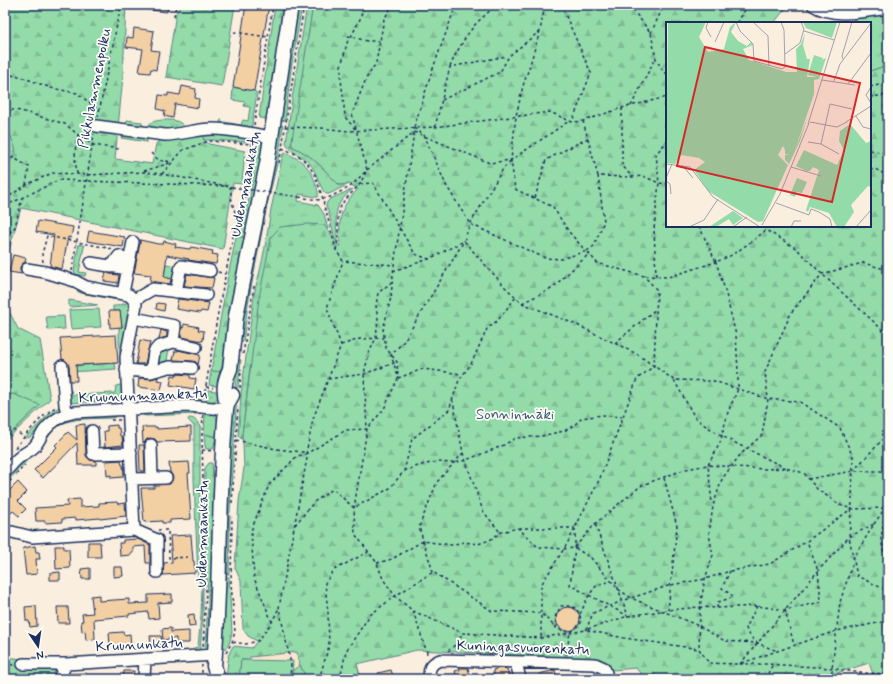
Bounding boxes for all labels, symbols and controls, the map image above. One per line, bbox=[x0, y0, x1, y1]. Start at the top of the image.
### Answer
inset map bbox=[666, 22, 871, 227]
street label: Pikkulammenpolku bbox=[73, 26, 116, 150]
street label: Uudenmaankatu bbox=[226, 129, 266, 239]
street label: Kruununmaankatu bbox=[78, 384, 208, 408]
park label: Sonninmäki bbox=[476, 405, 554, 425]
street label: Uudenmaankatu bbox=[192, 480, 214, 588]
north arrow bbox=[18, 626, 58, 666]
street label: Kruununkatu bbox=[95, 633, 184, 657]
street label: Kuningasvuorenkatu bbox=[456, 636, 590, 660]
text: N bbox=[35, 647, 45, 662]

